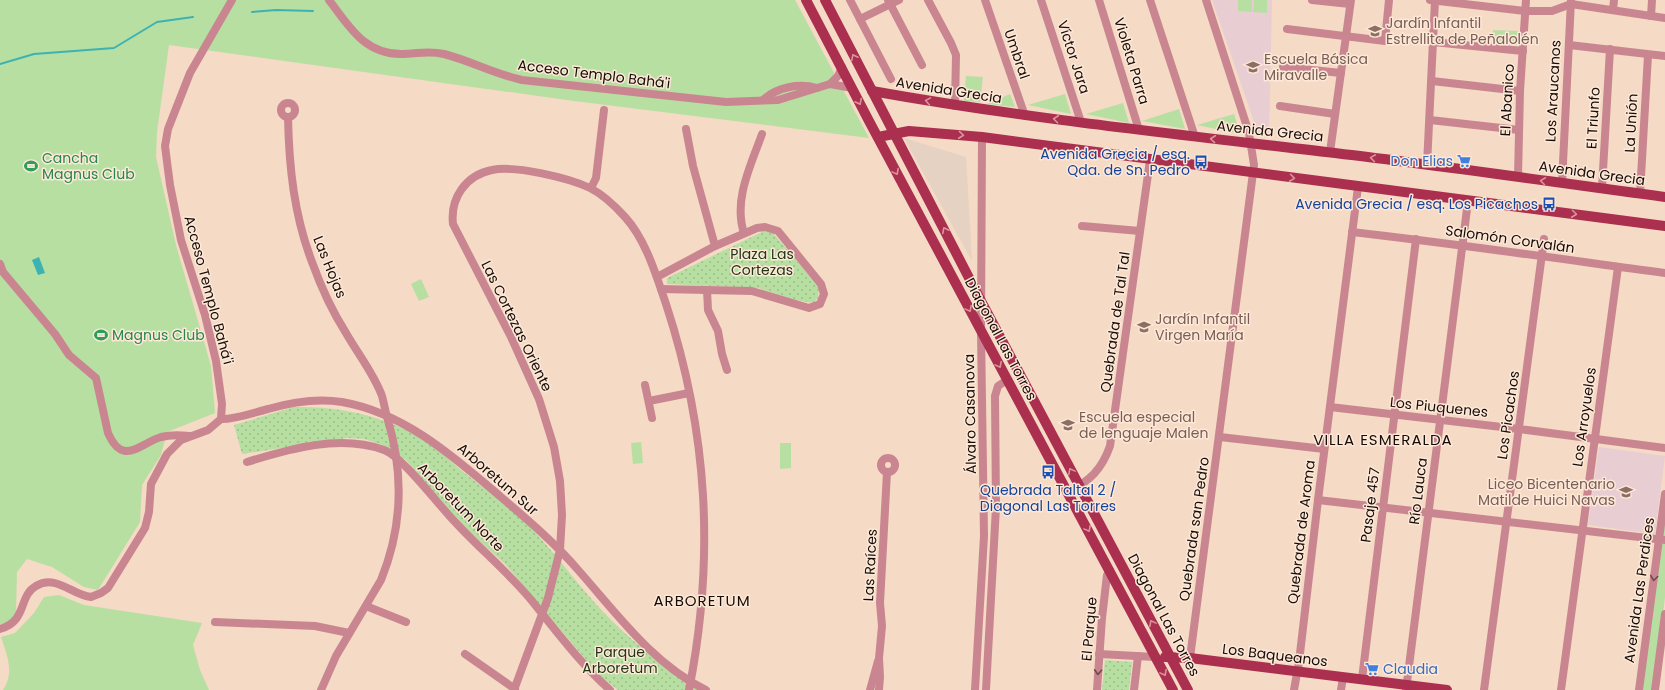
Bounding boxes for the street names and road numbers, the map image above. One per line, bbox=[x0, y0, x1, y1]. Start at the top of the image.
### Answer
street label: Violeta Parra bbox=[1109, 15, 1155, 107]
street label: Víctor Jara bbox=[1053, 18, 1095, 96]
street label: Umbral bbox=[999, 26, 1035, 82]
street label: Los Araucanos bbox=[1540, 39, 1566, 143]
street label: Acceso Templo Bahá'i bbox=[517, 55, 671, 93]
street label: El Abanico bbox=[1495, 63, 1519, 137]
street label: Avenida Grecia bbox=[894, 72, 1004, 108]
street label: El Triunfo bbox=[1581, 86, 1605, 150]
street label: La Unión bbox=[1619, 93, 1643, 153]
street label: Avenida Grecia bbox=[1216, 115, 1324, 147]
street label: Avenida Grecia bbox=[1538, 156, 1646, 190]
street label: Acceso Templo Bahá'i bbox=[179, 213, 239, 367]
street label: Salomón Corvalán bbox=[1444, 220, 1576, 258]
street label: Las Hojas bbox=[308, 233, 352, 301]
street label: Quebrada de Tal Tal bbox=[1095, 250, 1135, 394]
street label: Las Cortezas Oriente bbox=[477, 257, 558, 395]
street label: Diagonal Las Torres bbox=[960, 274, 1042, 404]
street label: Álvaro Casanova bbox=[959, 354, 981, 474]
street label: Los Arroyuelos bbox=[1567, 366, 1601, 468]
street label: Los Picachos bbox=[1492, 369, 1524, 461]
street label: Los Piuquenes bbox=[1389, 392, 1489, 422]
street label: Arboretum Sur bbox=[453, 438, 543, 520]
street label: Quebrada san Pedro bbox=[1174, 456, 1214, 602]
street label: Río Lauca bbox=[1404, 456, 1432, 526]
street label: Arboretum Norte bbox=[413, 458, 509, 556]
street label: Quebrada de Aroma bbox=[1282, 459, 1320, 605]
street label: Pasaje 457 bbox=[1355, 466, 1385, 544]
street label: Avenida Las Perdices bbox=[1619, 516, 1659, 664]
street label: Las Raíces bbox=[858, 528, 882, 602]
street label: Diagonal Las Torres bbox=[1123, 550, 1205, 680]
street label: El Parque bbox=[1076, 596, 1102, 662]
street label: Los Baqueanos bbox=[1221, 639, 1329, 671]

